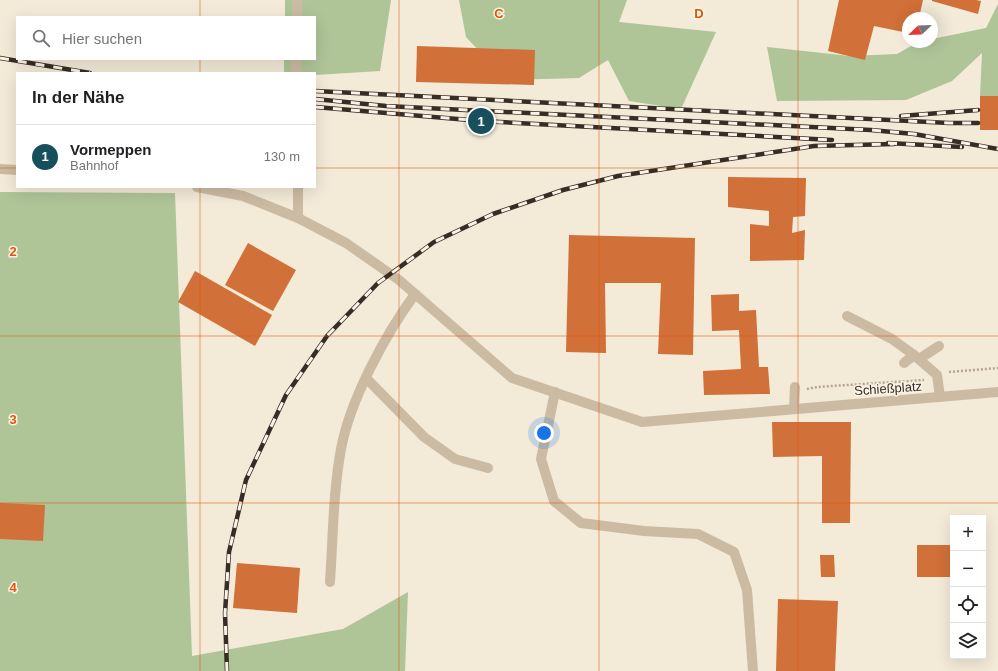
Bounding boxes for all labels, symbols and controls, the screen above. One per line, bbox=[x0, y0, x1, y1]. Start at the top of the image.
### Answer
text: C bbox=[494, 6, 504, 21]
text: D bbox=[694, 6, 704, 21]
north arrow bbox=[902, 12, 938, 48]
search box bbox=[16, 16, 316, 60]
icon: search bbox=[30, 27, 52, 49]
text: Hier suchen bbox=[62, 30, 142, 47]
text: In der Nähe bbox=[32, 88, 125, 107]
pin: 1 bbox=[468, 106, 494, 136]
text: Vormeppen bbox=[70, 141, 151, 158]
text: 1 bbox=[41, 149, 49, 164]
text: 130 m bbox=[264, 149, 300, 164]
text: Bahnhof bbox=[70, 158, 118, 173]
text: 2 bbox=[9, 244, 17, 259]
street label: Schießplatz bbox=[854, 379, 922, 398]
text: 3 bbox=[9, 412, 17, 427]
your location bbox=[534, 423, 554, 443]
map controls bbox=[950, 515, 986, 659]
button: + bbox=[950, 515, 986, 551]
button: − bbox=[950, 551, 986, 587]
text: 4 bbox=[9, 580, 17, 595]
button: locate bbox=[950, 587, 986, 623]
button: layers bbox=[950, 623, 986, 659]

